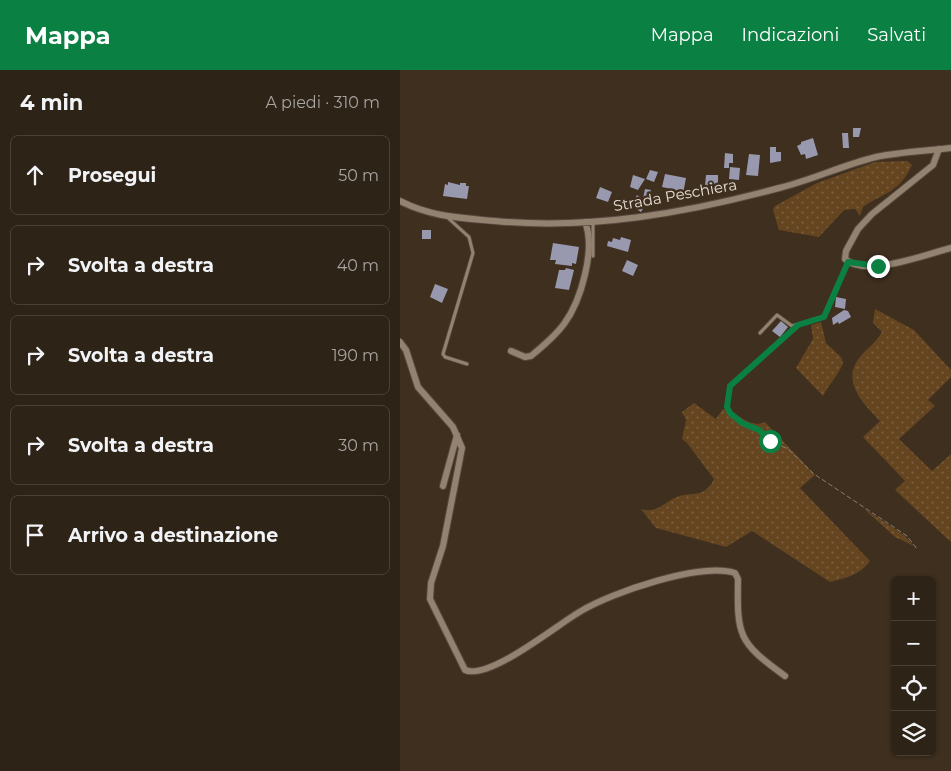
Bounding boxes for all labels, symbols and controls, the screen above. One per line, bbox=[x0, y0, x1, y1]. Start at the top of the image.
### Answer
text: Mappa bbox=[25, 21, 110, 50]
text: Mappa bbox=[651, 24, 714, 46]
text: Indicazioni bbox=[742, 24, 839, 46]
text: Salvati bbox=[867, 24, 926, 46]
text: 4 min bbox=[20, 90, 83, 115]
text: A piedi · 310 m bbox=[265, 93, 380, 112]
icon: ahead bbox=[21, 161, 49, 189]
text: Prosegui bbox=[68, 164, 156, 187]
text: 50 m bbox=[338, 166, 379, 185]
street label: Strada Peschiera bbox=[612, 175, 738, 215]
icon: right bbox=[21, 251, 49, 279]
text: Svolta a destra bbox=[68, 254, 214, 277]
route end bbox=[867, 255, 890, 278]
text: 40 m bbox=[337, 256, 379, 275]
icon: right bbox=[21, 341, 49, 369]
text: Svolta a destra bbox=[68, 344, 214, 367]
text: 190 m bbox=[332, 346, 379, 365]
route start bbox=[759, 430, 782, 453]
icon: right bbox=[21, 431, 49, 459]
text: Svolta a destra bbox=[68, 434, 214, 457]
text: 30 m bbox=[338, 436, 379, 455]
icon: arrive bbox=[21, 521, 49, 549]
text: Arrivo a destinazione bbox=[68, 524, 278, 547]
map controls bbox=[891, 576, 936, 756]
button: + bbox=[891, 576, 936, 621]
button: − bbox=[891, 621, 936, 666]
button: locate bbox=[891, 666, 936, 711]
button: layers bbox=[891, 711, 936, 756]

